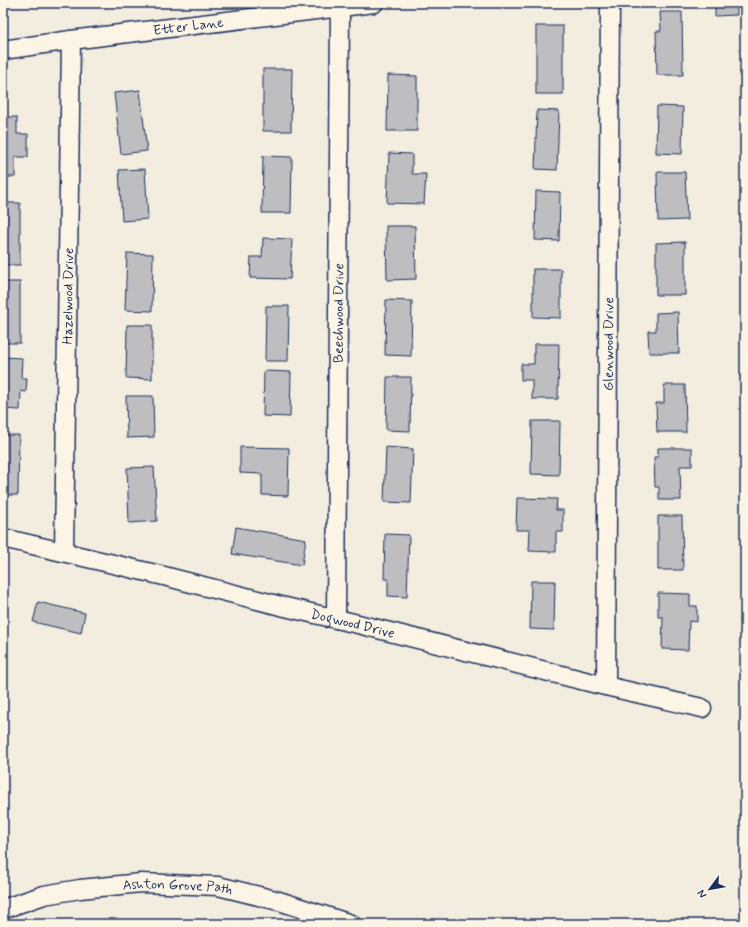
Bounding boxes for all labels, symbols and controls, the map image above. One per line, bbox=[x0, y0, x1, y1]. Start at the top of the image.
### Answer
street label: Etter Lane bbox=[152, 13, 225, 40]
street label: Hazelwood Drive bbox=[59, 248, 78, 344]
street label: Beechwood Drive bbox=[330, 263, 348, 363]
street label: Glenwood Drive bbox=[600, 297, 618, 391]
street label: Dogwood Drive bbox=[309, 605, 396, 643]
north arrow bbox=[690, 869, 730, 909]
street label: Ashton Grove Path bbox=[122, 875, 235, 899]
text: N bbox=[694, 887, 710, 901]

